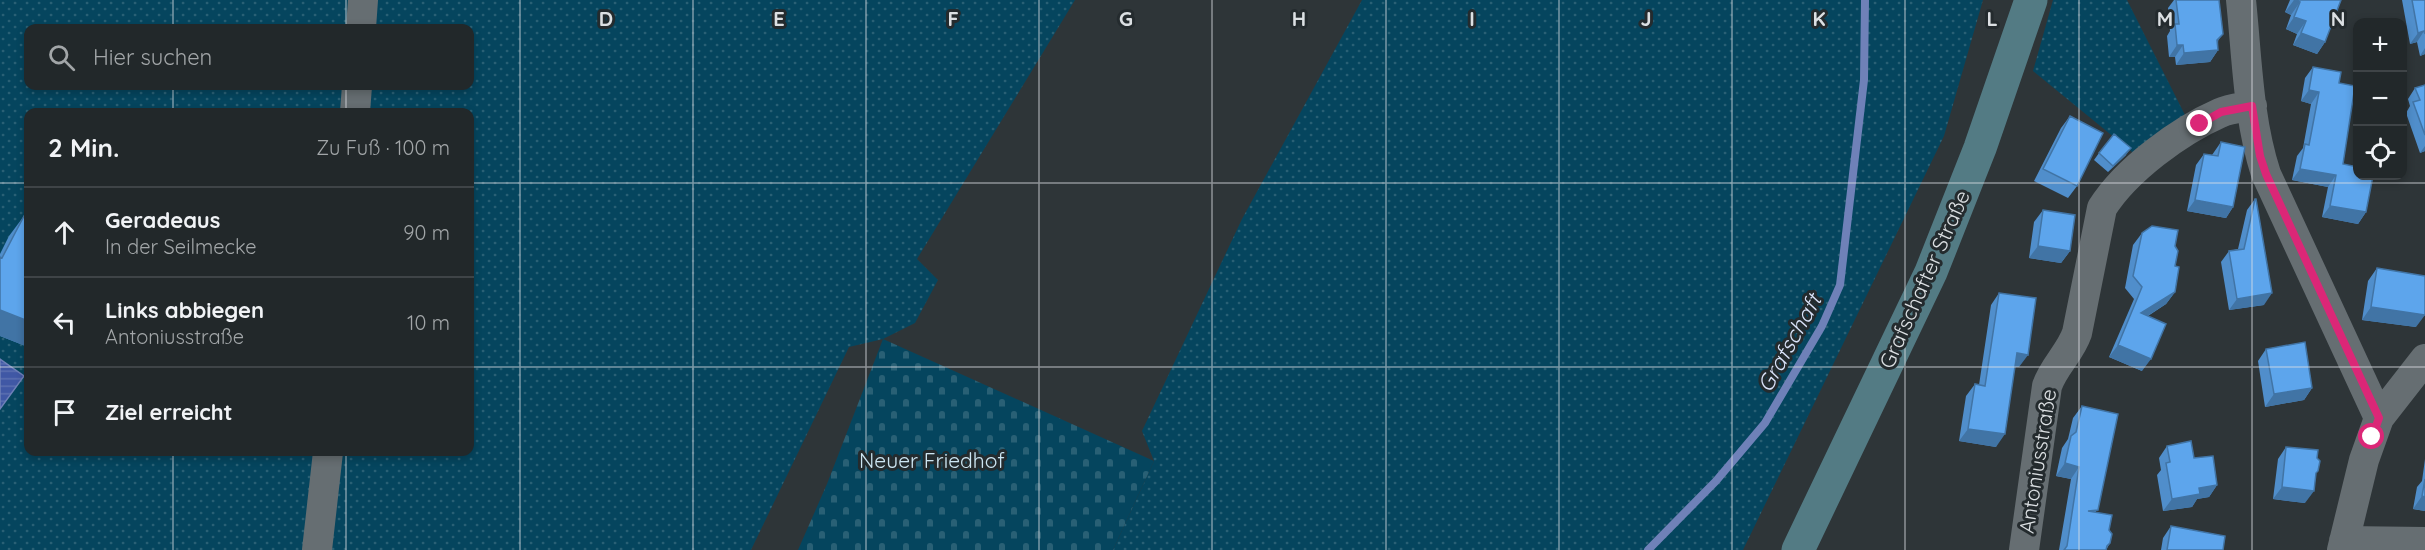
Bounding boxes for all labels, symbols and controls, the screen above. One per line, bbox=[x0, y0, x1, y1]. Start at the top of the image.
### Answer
text: D bbox=[599, 6, 613, 31]
text: E bbox=[773, 6, 785, 31]
text: F bbox=[947, 6, 959, 31]
text: G bbox=[1119, 6, 1133, 31]
text: H bbox=[1292, 6, 1306, 31]
text: I bbox=[1469, 6, 1475, 31]
text: J bbox=[1640, 6, 1652, 31]
text: K bbox=[1812, 6, 1826, 31]
text: L bbox=[1986, 6, 1998, 31]
text: M bbox=[2157, 6, 2173, 31]
text: N bbox=[2331, 6, 2345, 31]
map controls bbox=[2353, 18, 2407, 180]
button: + bbox=[2353, 18, 2407, 72]
search box bbox=[24, 24, 474, 90]
icon: search bbox=[45, 41, 78, 74]
text: Hier suchen bbox=[93, 43, 212, 71]
button: − bbox=[2353, 72, 2407, 126]
route end bbox=[2186, 110, 2212, 136]
button: locate bbox=[2353, 126, 2407, 180]
text: 2 Min. bbox=[48, 131, 119, 164]
text: Zu Fuß · 100 m bbox=[316, 135, 450, 160]
street label: Grafschafter Straße bbox=[1873, 186, 1975, 372]
text: Geradeaus bbox=[105, 206, 220, 234]
icon: ahead bbox=[48, 216, 81, 249]
text: 90 m bbox=[403, 220, 450, 245]
text: In der Seilmecke bbox=[105, 234, 256, 259]
water label: Grafschaft bbox=[1751, 287, 1829, 397]
text: Links abbiegen bbox=[105, 296, 264, 324]
icon: left bbox=[48, 306, 81, 339]
text: 10 m bbox=[407, 310, 450, 335]
text: Antoniusstraße bbox=[105, 324, 244, 349]
street label: Antoniusstraße bbox=[2013, 387, 2061, 535]
icon: arrive bbox=[48, 396, 81, 429]
text: Ziel erreicht bbox=[105, 398, 233, 426]
route start bbox=[2358, 423, 2384, 449]
park label: Neuer Friedhof bbox=[859, 447, 1005, 473]

